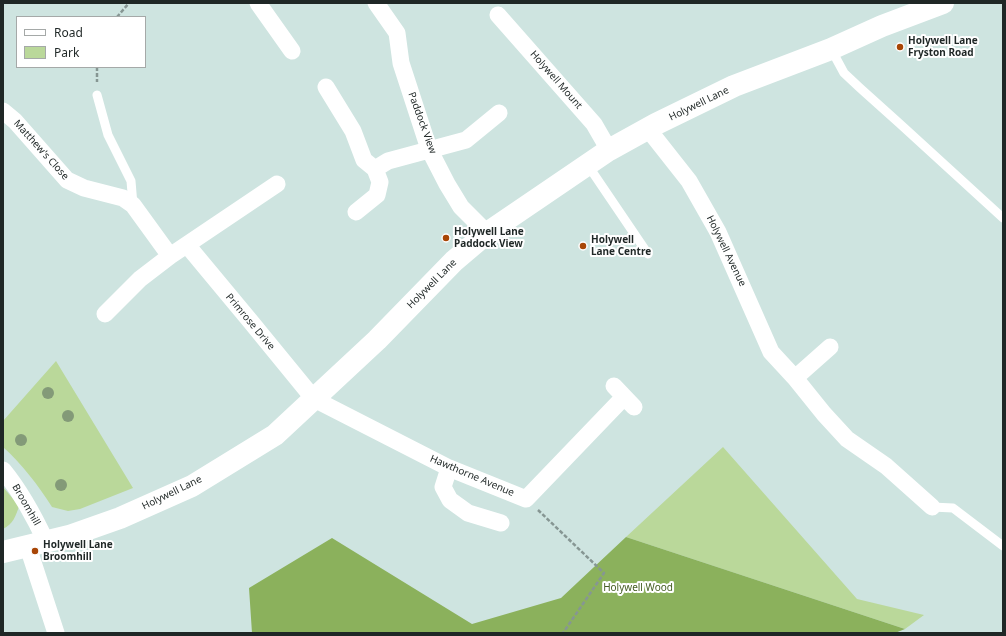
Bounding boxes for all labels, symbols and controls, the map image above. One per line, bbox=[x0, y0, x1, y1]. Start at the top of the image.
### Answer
legend bbox=[16, 16, 146, 68]
text: Road bbox=[54, 24, 83, 41]
place label: Holywell Lane Fryston Road bbox=[908, 35, 978, 58]
marker: Holywell Lane Fryston Road bbox=[895, 42, 905, 52]
text: Park bbox=[54, 44, 79, 61]
street label: Holywell Mount bbox=[527, 48, 585, 112]
street label: Holywell Lane bbox=[667, 84, 731, 124]
street label: Paddock View bbox=[405, 91, 439, 155]
street label: Matthew's Close bbox=[11, 118, 71, 182]
street label: Holywell Avenue bbox=[704, 214, 748, 288]
place label: Holywell Lane Paddock View bbox=[454, 226, 524, 250]
marker: Holywell Lane Paddock View bbox=[441, 233, 451, 243]
place label: Holywell Lane Centre bbox=[591, 234, 651, 258]
marker: Holywell Lane Centre bbox=[578, 241, 588, 251]
street label: Holywell Lane bbox=[405, 257, 459, 311]
street label: Primrose Drive bbox=[223, 291, 277, 353]
street label: Hawthorne Avenue bbox=[428, 453, 516, 499]
street label: Holywell Lane bbox=[140, 473, 204, 513]
street label: Broomhill bbox=[9, 482, 43, 528]
place label: Holywell Lane Broomhill bbox=[43, 539, 113, 562]
marker: Holywell Lane Broomhill bbox=[30, 546, 40, 556]
park label: Holywell Wood bbox=[603, 582, 673, 594]

